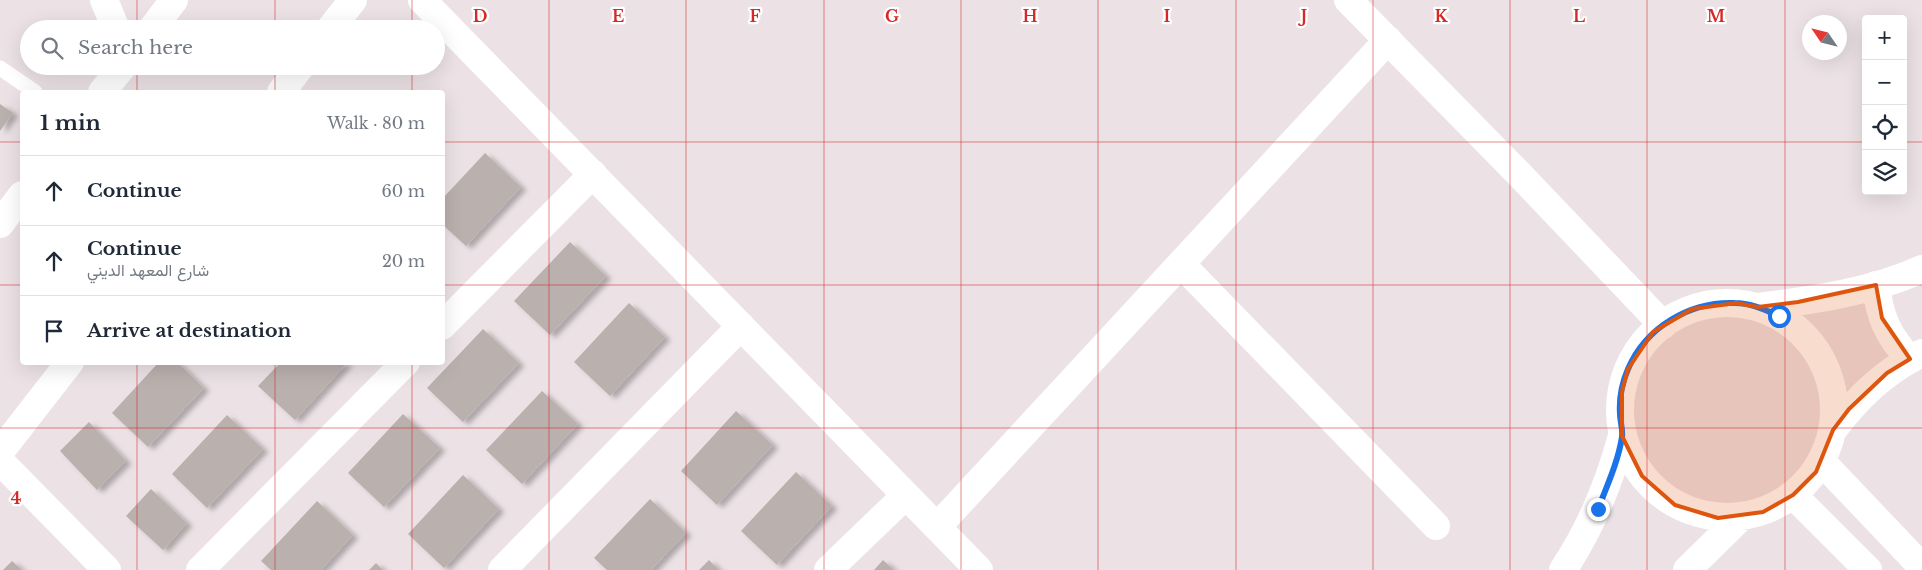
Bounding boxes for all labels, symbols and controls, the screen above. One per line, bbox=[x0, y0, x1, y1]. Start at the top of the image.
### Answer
text: D bbox=[473, 6, 487, 26]
text: E bbox=[612, 6, 624, 26]
text: F bbox=[749, 6, 761, 26]
text: G bbox=[885, 6, 899, 26]
text: H bbox=[1022, 6, 1038, 26]
text: I bbox=[1164, 6, 1171, 26]
text: J bbox=[1298, 6, 1307, 26]
text: K bbox=[1434, 6, 1448, 26]
text: L bbox=[1573, 6, 1585, 26]
text: M bbox=[1707, 6, 1725, 26]
north arrow bbox=[1802, 15, 1847, 60]
map controls bbox=[1862, 15, 1907, 195]
button: + bbox=[1862, 15, 1907, 60]
search box bbox=[20, 20, 445, 75]
icon: search bbox=[38, 34, 66, 62]
text: Search here bbox=[78, 36, 193, 59]
button: − bbox=[1862, 60, 1907, 105]
button: locate bbox=[1862, 105, 1907, 150]
text: 1 min bbox=[40, 110, 101, 136]
text: Walk · 80 m bbox=[327, 113, 425, 133]
button: layers bbox=[1862, 150, 1907, 195]
icon: ahead bbox=[40, 177, 68, 205]
text: Continue bbox=[87, 179, 182, 202]
text: 60 m bbox=[382, 181, 425, 201]
text: Continue bbox=[87, 237, 182, 260]
icon: ahead bbox=[40, 247, 68, 275]
text: 20 m bbox=[382, 251, 425, 271]
text: شارع المعهد الديني bbox=[87, 260, 209, 280]
route start bbox=[1768, 305, 1791, 328]
icon: arrive bbox=[40, 317, 68, 345]
text: Arrive at destination bbox=[87, 319, 291, 342]
text: 4 bbox=[11, 488, 21, 508]
route end bbox=[1587, 498, 1610, 521]

